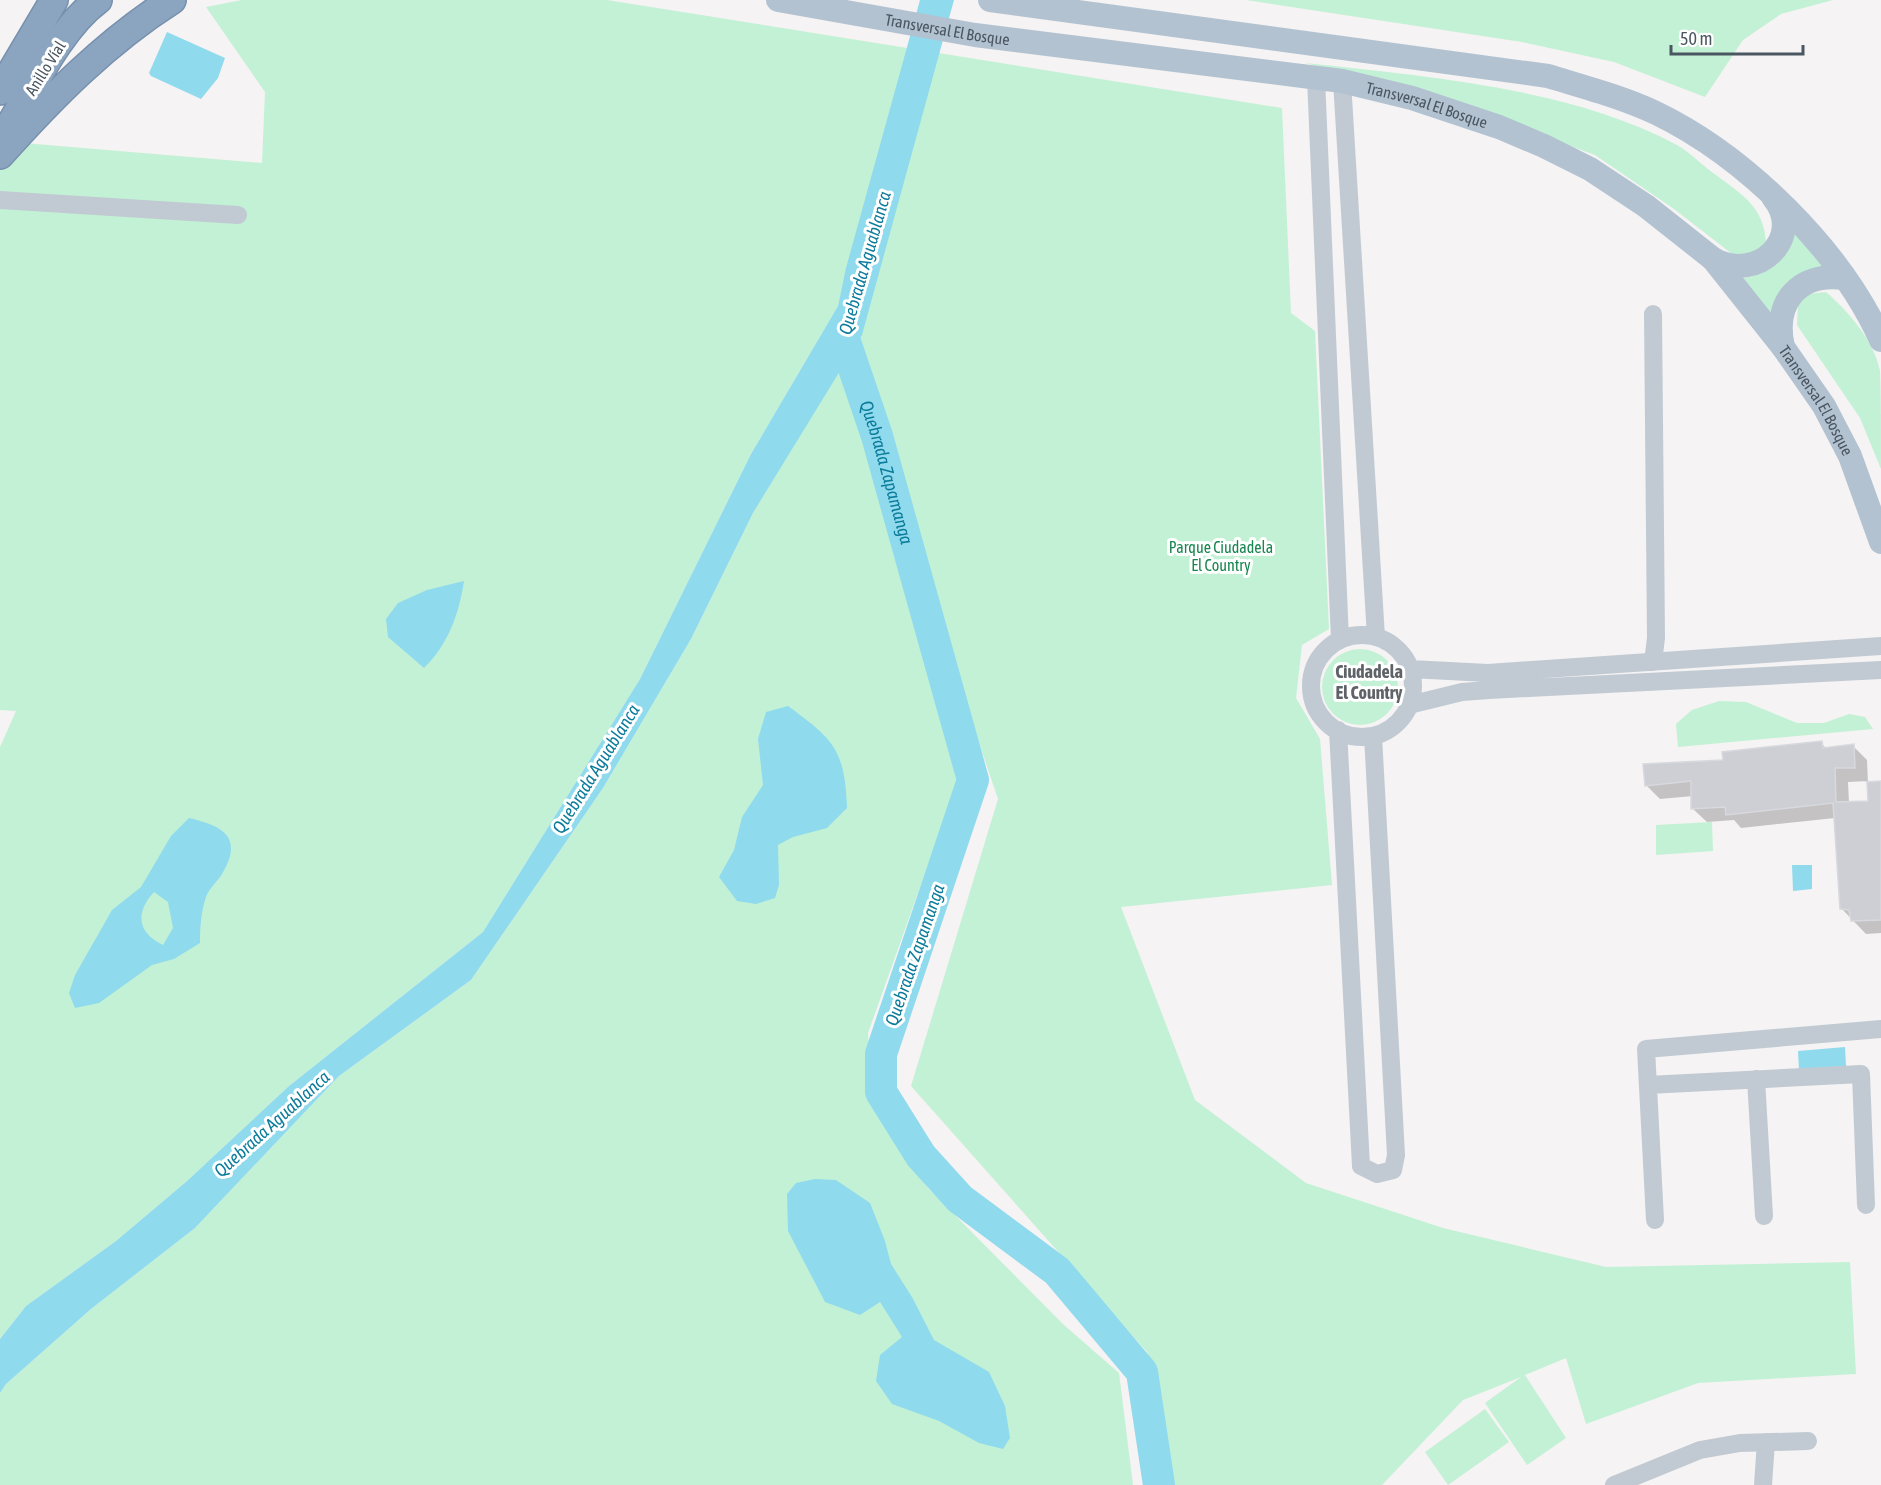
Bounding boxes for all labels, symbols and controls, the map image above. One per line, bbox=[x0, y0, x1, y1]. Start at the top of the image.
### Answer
street label: Transversal El Bosque bbox=[884, 10, 1011, 48]
scale bar bbox=[1671, 18, 1803, 56]
text: 50 m bbox=[1680, 28, 1712, 49]
street label: Anillo Víal bbox=[21, 37, 69, 98]
street label: Transversal El Bosque bbox=[1364, 78, 1490, 132]
water label: Quebrada Aguablanca bbox=[834, 188, 895, 337]
street label: Transversal El Bosque bbox=[1776, 342, 1857, 458]
water label: Quebrada Zapamanga bbox=[856, 398, 918, 547]
park label: Parque Ciudadela El Country bbox=[1169, 538, 1273, 575]
district label: Ciudadela El Country bbox=[1335, 661, 1403, 703]
water label: Quebrada Aguablanca bbox=[547, 700, 644, 837]
water label: Quebrada Zapamanga bbox=[880, 881, 949, 1028]
water label: Quebrada Aguablanca bbox=[210, 1066, 334, 1181]

